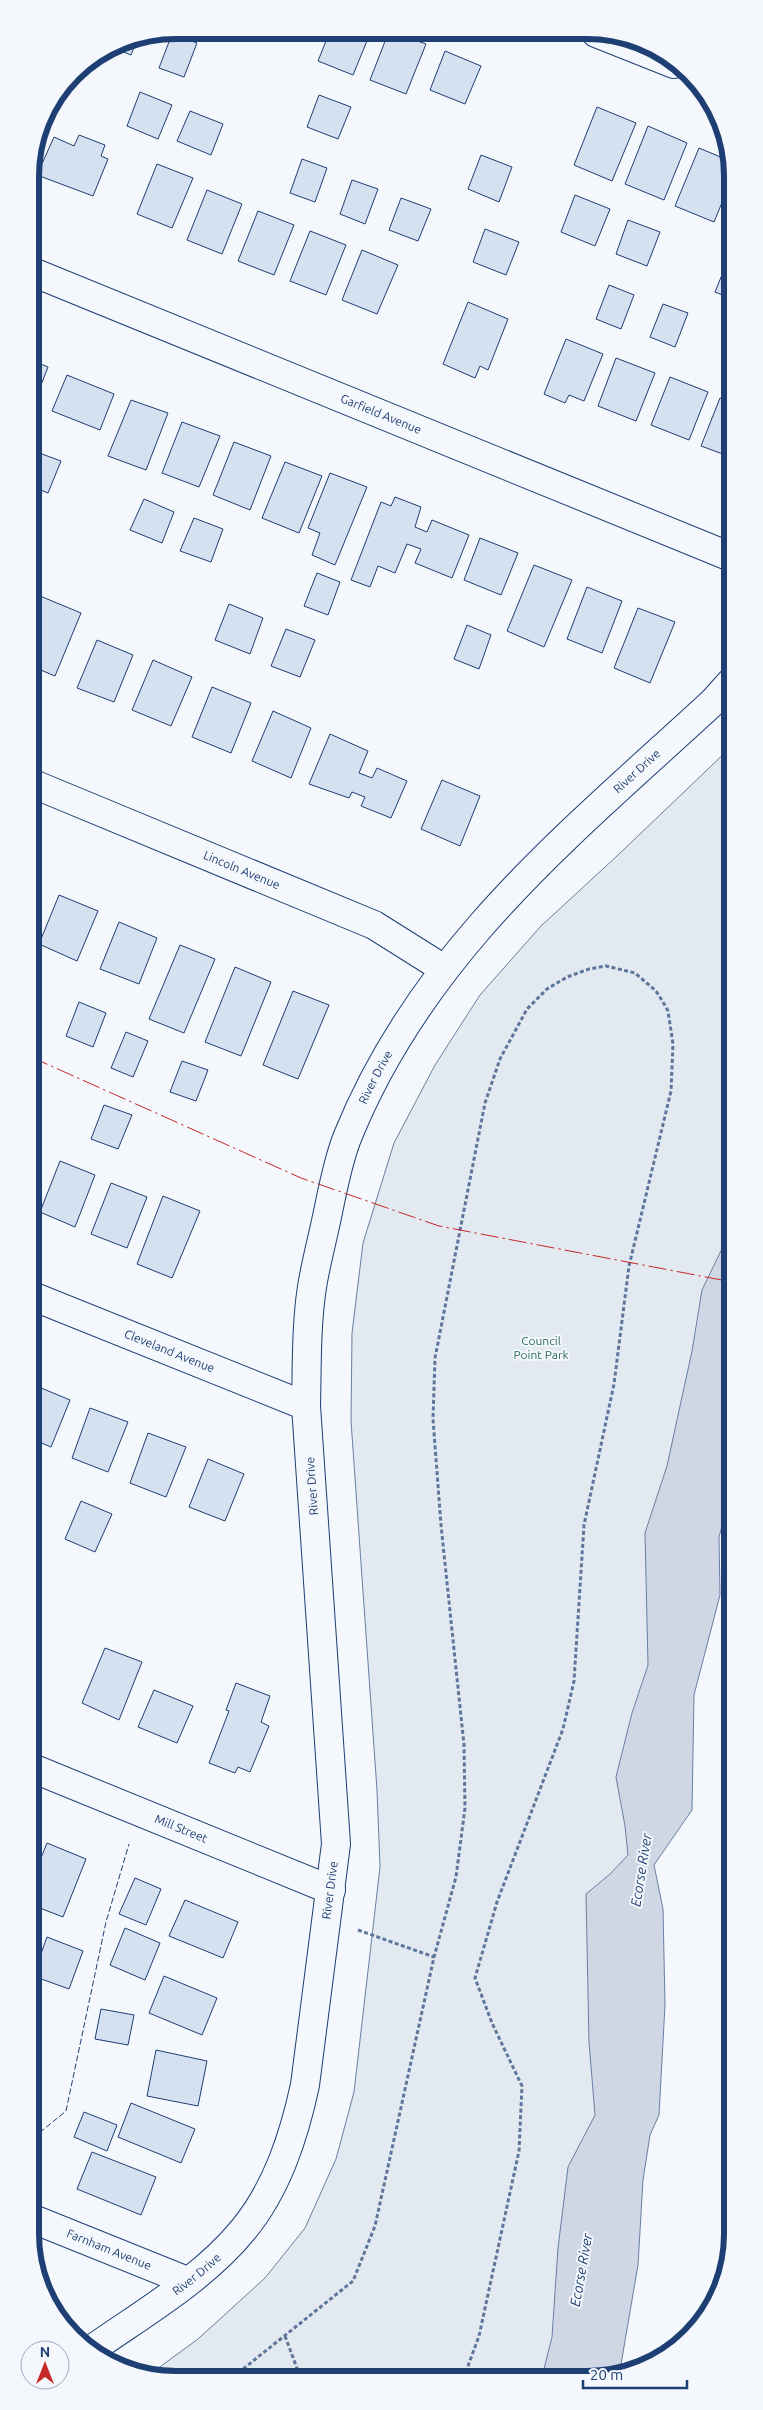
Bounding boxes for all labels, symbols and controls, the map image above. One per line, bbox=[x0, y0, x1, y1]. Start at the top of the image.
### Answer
street label: Garfield Avenue bbox=[339, 391, 423, 436]
street label: River Drive bbox=[611, 746, 663, 795]
street label: Lincoln Avenue bbox=[202, 848, 282, 891]
street label: River Drive bbox=[356, 1048, 395, 1106]
street label: Cleveland Avenue bbox=[123, 1327, 217, 1375]
park label: Council Point Park bbox=[513, 1334, 569, 1361]
street label: River Drive bbox=[303, 1456, 320, 1516]
street label: Mill Street bbox=[153, 1812, 210, 1845]
water label: Ecorse River bbox=[627, 1832, 655, 1908]
street label: River Drive bbox=[319, 1860, 340, 1920]
street label: Farnham Avenue bbox=[65, 2226, 153, 2272]
water label: Ecorse River bbox=[567, 2231, 595, 2308]
street label: River Drive bbox=[170, 2250, 223, 2298]
north arrow bbox=[20, 2340, 70, 2390]
text: N bbox=[40, 2344, 50, 2360]
scale bar bbox=[583, 2358, 687, 2390]
text: 20 m bbox=[590, 2366, 623, 2383]

